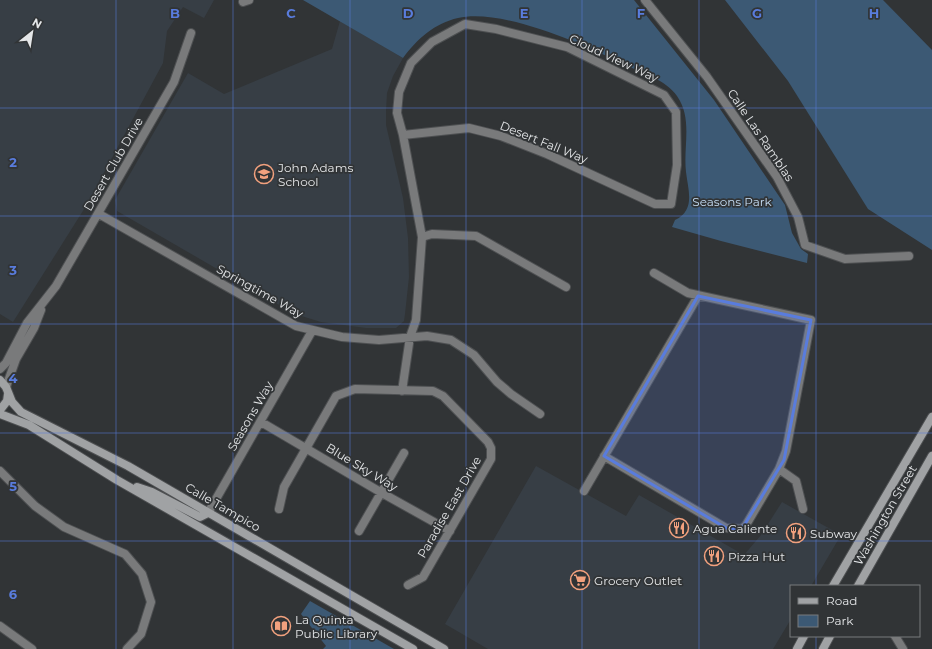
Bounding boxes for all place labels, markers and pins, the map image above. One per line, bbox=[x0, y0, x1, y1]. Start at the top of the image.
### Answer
place label: John Adams School bbox=[277, 160, 353, 189]
school or university icon: John Adams School bbox=[253, 163, 275, 185]
restaurant icon: Agua Caliente bbox=[668, 517, 690, 539]
place label: Agua Caliente bbox=[693, 521, 777, 536]
restaurant icon: Subway bbox=[785, 522, 807, 544]
place label: Subway bbox=[810, 526, 858, 541]
restaurant icon: Pizza Hut bbox=[703, 545, 725, 567]
place label: Pizza Hut bbox=[728, 549, 785, 564]
supermarket icon: Grocery Outlet bbox=[569, 569, 591, 591]
place label: Grocery Outlet bbox=[594, 573, 682, 588]
place label: La Quinta Public Library bbox=[295, 612, 378, 641]
library icon: La Quinta Public Library bbox=[270, 615, 292, 637]

